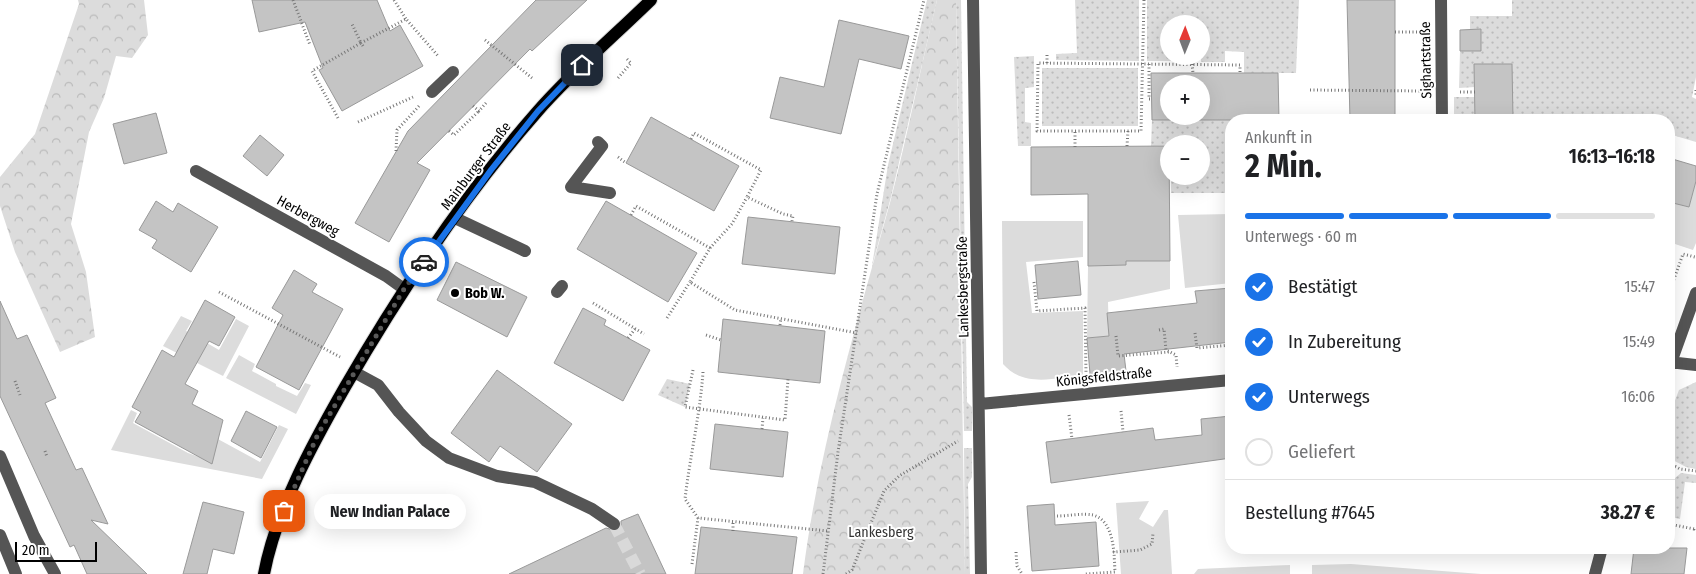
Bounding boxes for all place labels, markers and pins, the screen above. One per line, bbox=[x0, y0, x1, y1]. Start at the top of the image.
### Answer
pin bbox=[561, 44, 603, 86]
place label: Bob W. bbox=[465, 285, 504, 302]
marker: Bob W. bbox=[449, 287, 461, 299]
pin bbox=[263, 490, 305, 532]
callout: New Indian Palace bbox=[314, 494, 466, 528]

